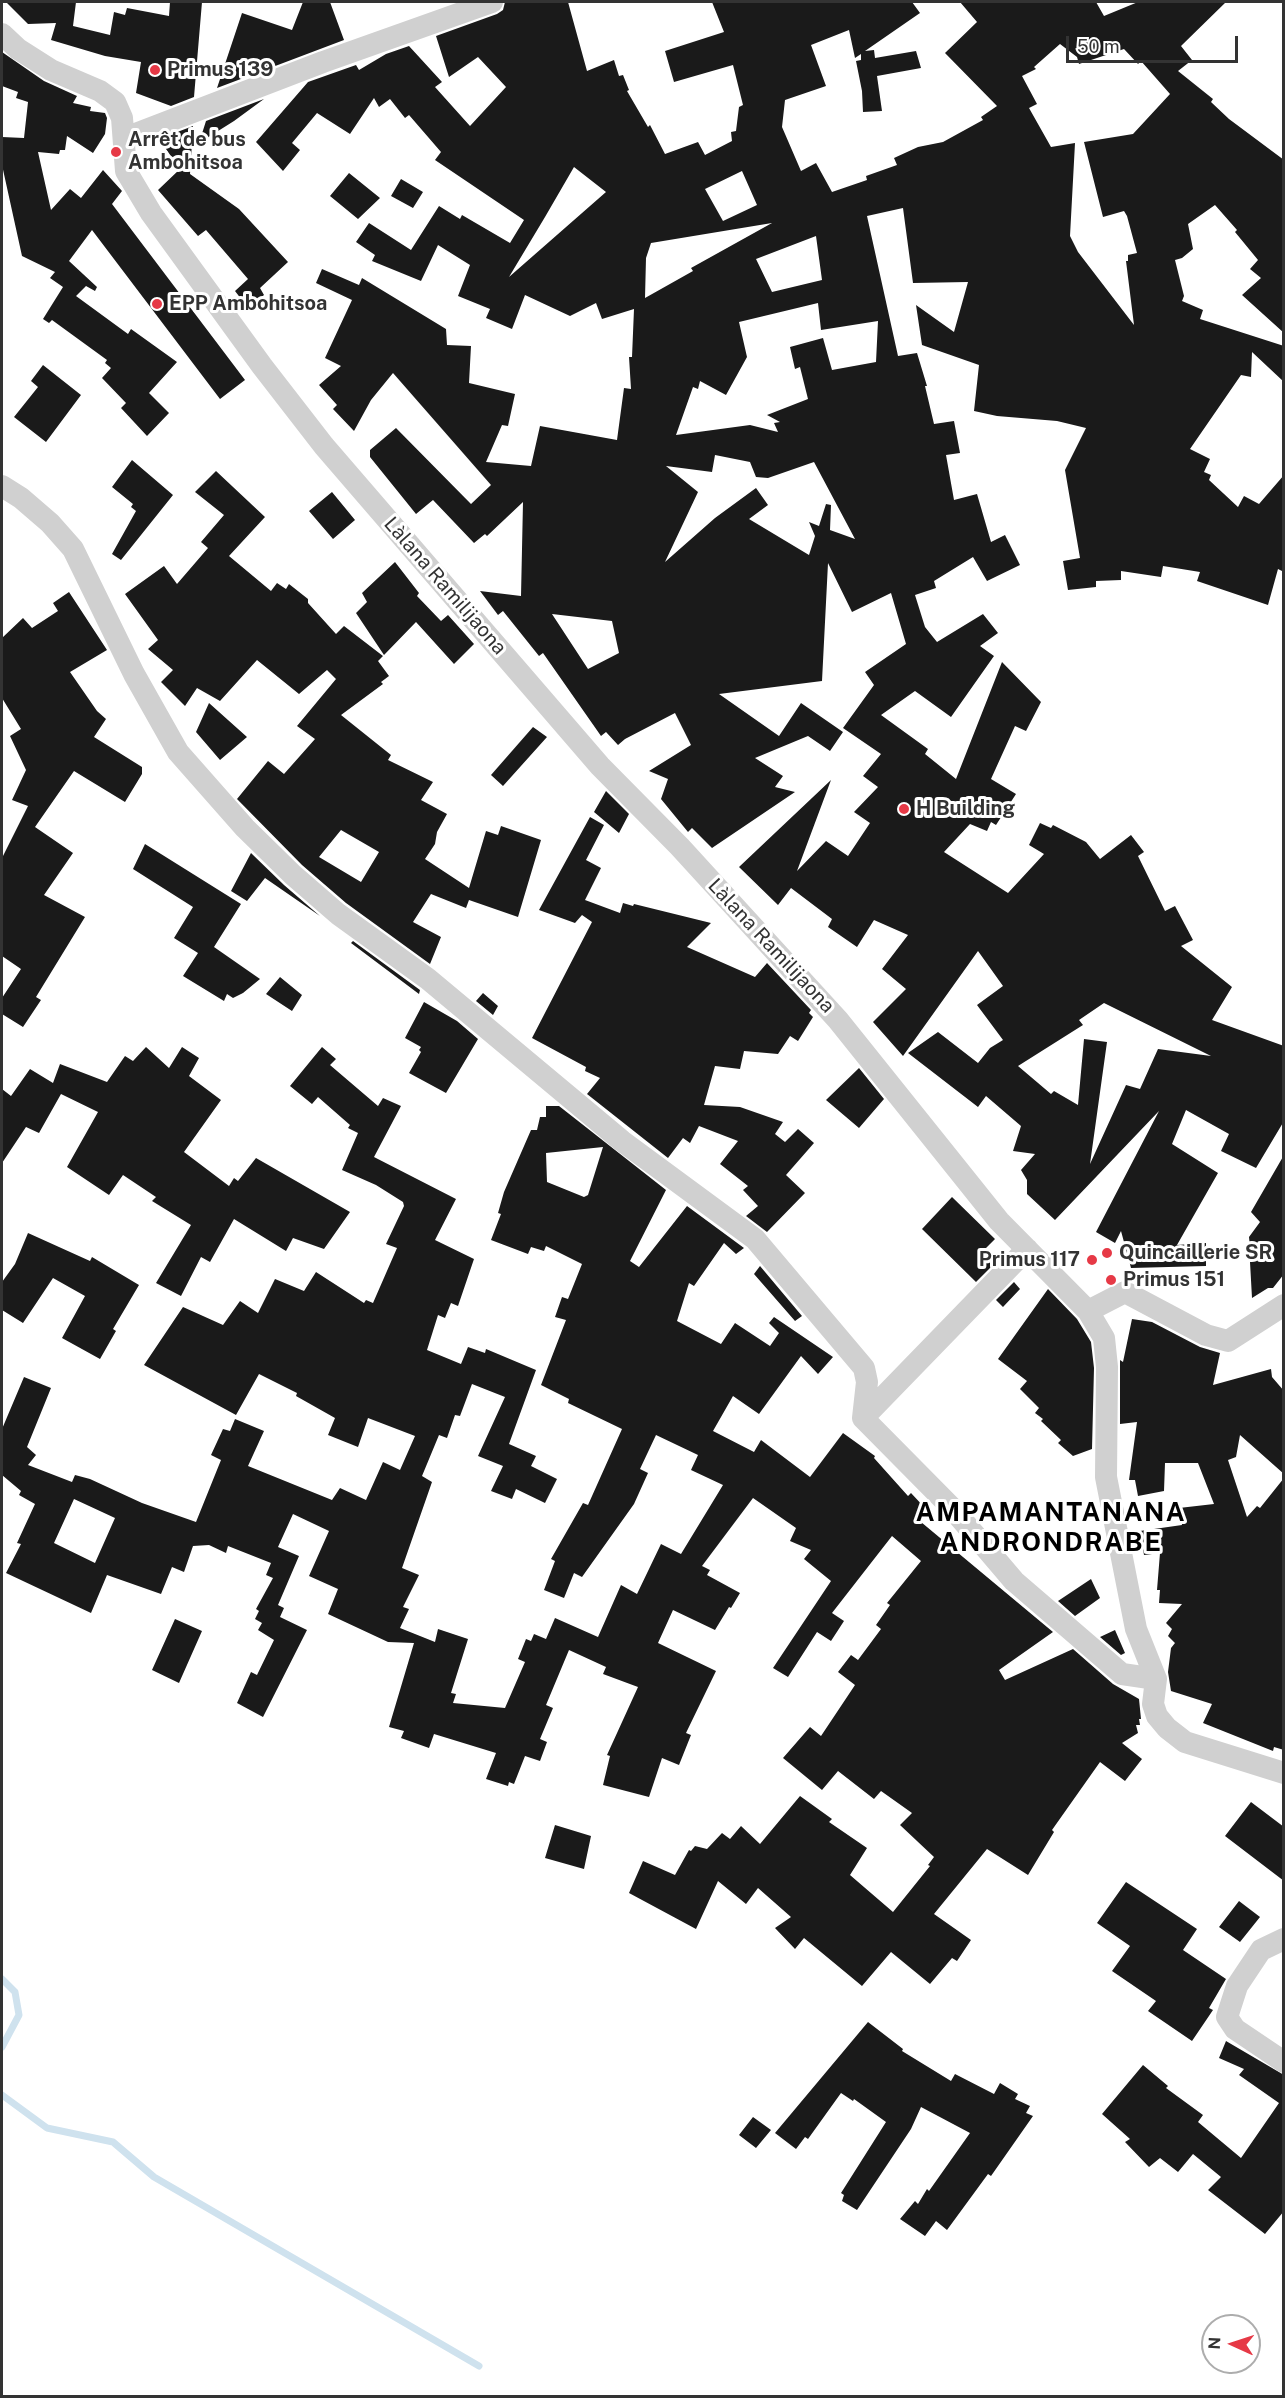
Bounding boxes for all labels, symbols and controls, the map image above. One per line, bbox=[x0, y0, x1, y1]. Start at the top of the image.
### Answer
scale bar bbox=[1069, 24, 1242, 62]
text: 50 m bbox=[1077, 36, 1120, 57]
place label: Primus 139 bbox=[167, 58, 274, 82]
marker: Primus 139 bbox=[148, 63, 162, 77]
place label: Arrêt de bus Ambohitsoa bbox=[128, 128, 246, 175]
marker: Arrêt de bus Ambohitsoa bbox=[109, 145, 123, 159]
place label: EPP Ambohitsoa bbox=[169, 292, 327, 316]
marker: EPP Ambohitsoa bbox=[150, 297, 164, 311]
street label: Làlana Ramilijaona bbox=[379, 512, 511, 660]
place label: H Building bbox=[916, 797, 1015, 821]
marker: H Building bbox=[897, 802, 911, 816]
street label: Làlana Ramilijaona bbox=[703, 874, 839, 1018]
place label: Quincaillerie SR bbox=[1119, 1241, 1272, 1265]
marker: Quincaillerie SR bbox=[1100, 1246, 1114, 1260]
place label: Primus 117 bbox=[979, 1248, 1080, 1272]
marker: Primus 117 bbox=[1085, 1253, 1099, 1267]
place label: Primus 151 bbox=[1123, 1268, 1225, 1292]
marker: Primus 151 bbox=[1104, 1273, 1118, 1287]
district label: AMPAMANTANANA ANDRONDRABE bbox=[916, 1497, 1186, 1558]
north arrow bbox=[1201, 2314, 1261, 2374]
text: N bbox=[1205, 2336, 1224, 2350]

